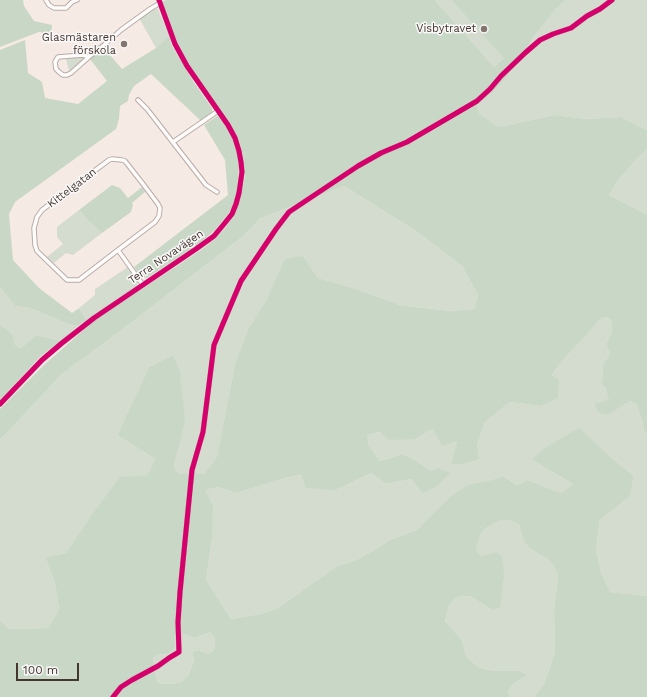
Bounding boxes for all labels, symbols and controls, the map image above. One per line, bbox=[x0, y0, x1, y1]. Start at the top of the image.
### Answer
place label: Visbytravet bbox=[416, 22, 476, 36]
marker: Visbytravet bbox=[479, 24, 489, 34]
place label: Glasmästaren förskola bbox=[42, 31, 116, 57]
marker: Glasmästaren förskola bbox=[119, 39, 129, 49]
street label: Kittelgatan bbox=[45, 165, 99, 211]
street label: Terra Novavägen bbox=[126, 227, 206, 287]
scale bar bbox=[18, 655, 81, 681]
text: 100 m bbox=[23, 663, 58, 677]

